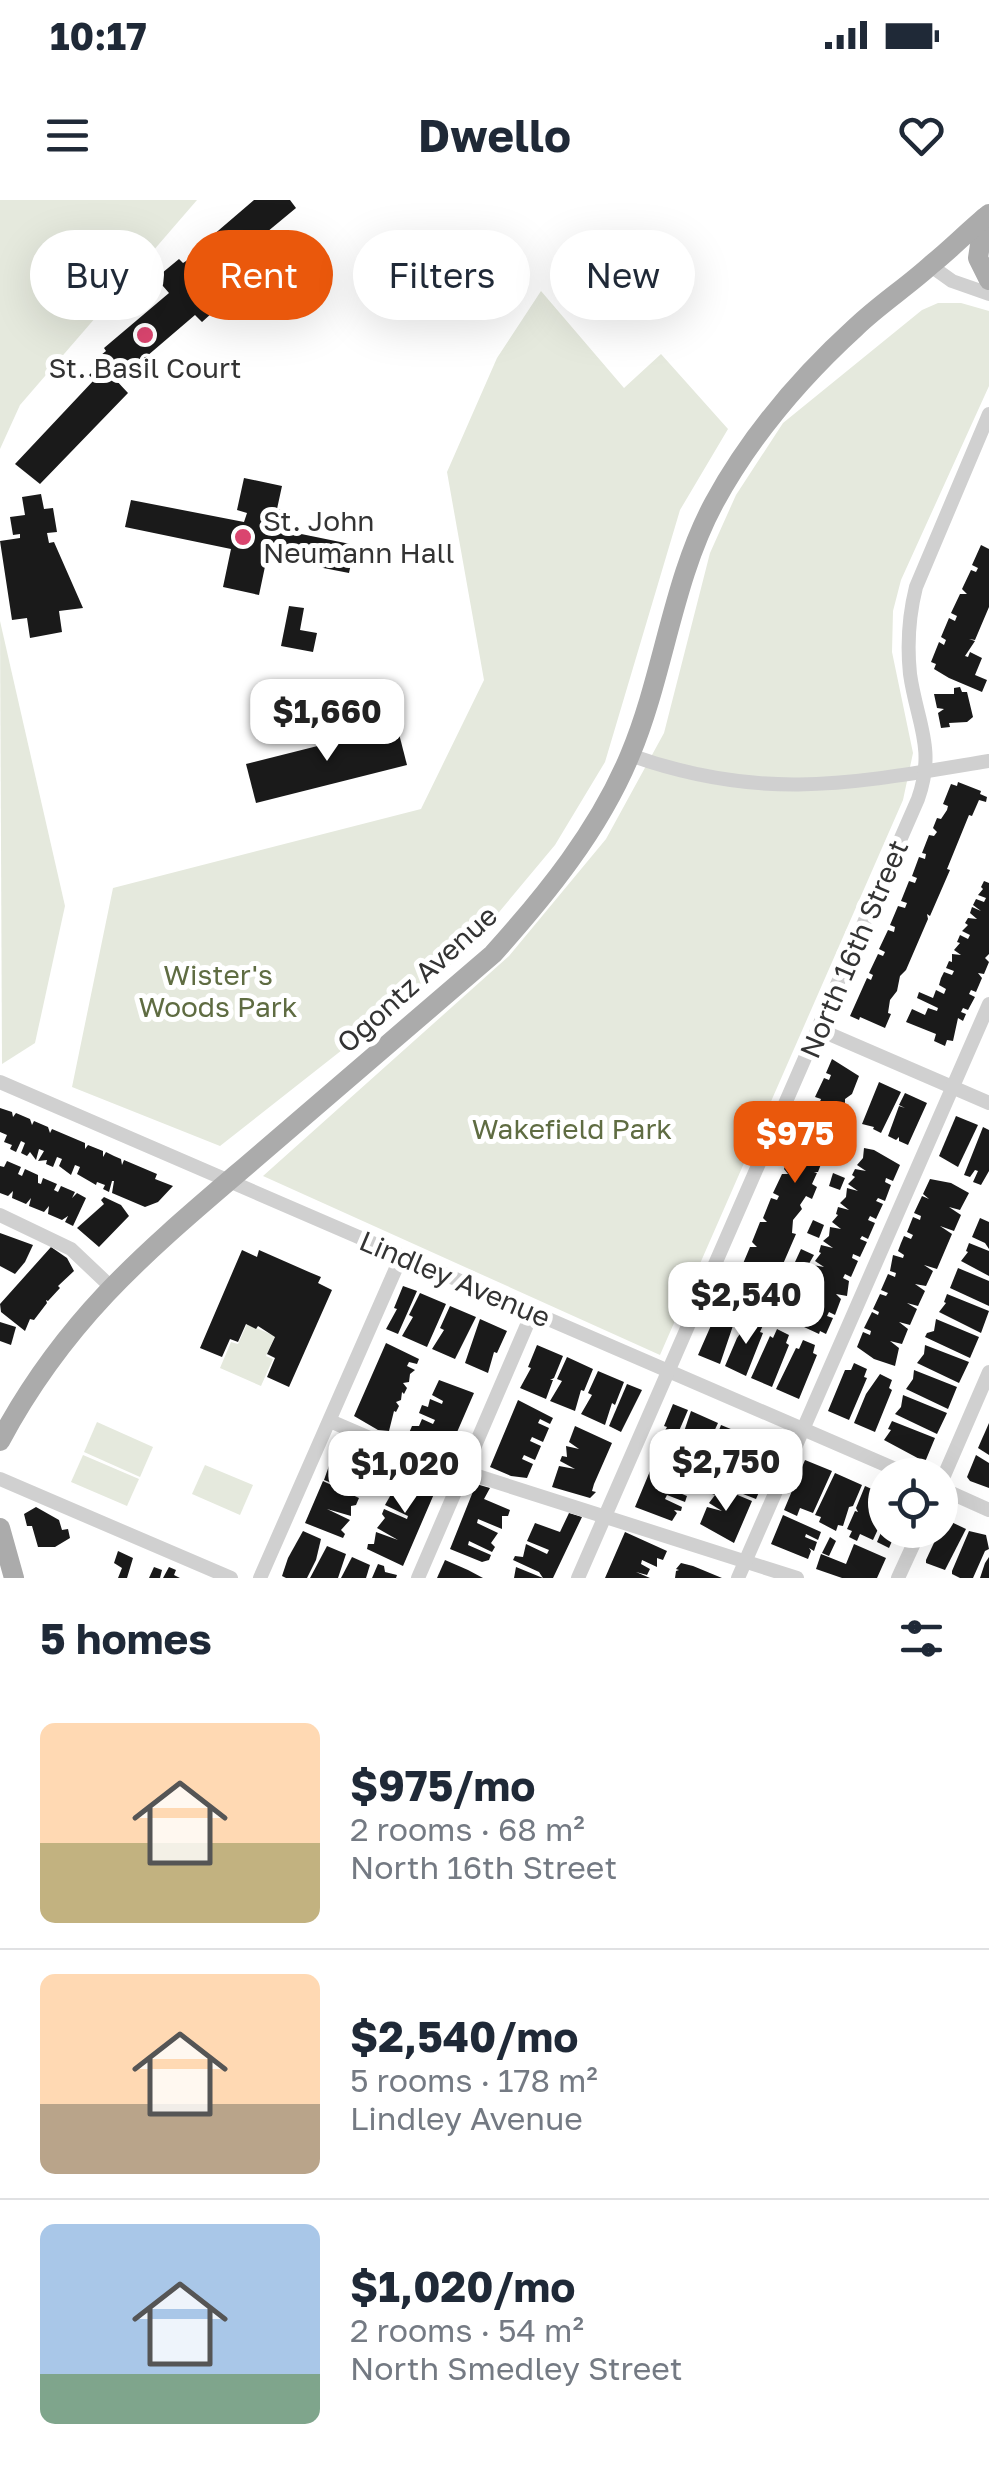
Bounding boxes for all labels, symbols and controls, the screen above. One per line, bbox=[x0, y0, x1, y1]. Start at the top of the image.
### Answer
text: 10:17 bbox=[50, 13, 147, 58]
icon: menu bbox=[40, 108, 95, 163]
text: Dwello bbox=[418, 108, 571, 162]
icon: heart bbox=[894, 108, 949, 163]
chip: Buy bbox=[30, 230, 164, 320]
chip: Rent bbox=[184, 230, 333, 320]
chip: Filters bbox=[353, 230, 530, 320]
chip: New bbox=[550, 230, 695, 320]
marker: St. Basil Court bbox=[134, 324, 156, 346]
place label: St. Basil Court bbox=[48, 351, 242, 384]
place label: St. John Neumann Hall bbox=[263, 504, 455, 569]
marker: St. John Neumann Hall bbox=[232, 526, 254, 548]
pin: $1,660 bbox=[246, 679, 408, 764]
text: $1,660 bbox=[272, 692, 382, 730]
street label: North 16th Street bbox=[793, 835, 914, 1063]
street label: Ogontz Avenue bbox=[330, 898, 503, 1059]
park label: Wister's Woods Park bbox=[138, 958, 298, 1023]
pin: $975 bbox=[736, 1101, 854, 1186]
park label: Wakefield Park bbox=[472, 1112, 672, 1145]
text: $975 bbox=[756, 1114, 834, 1152]
street label: Lindley Avenue bbox=[355, 1224, 555, 1334]
pin: $2,540 bbox=[665, 1262, 827, 1347]
text: $2,540 bbox=[690, 1275, 802, 1313]
pin: $2,750 bbox=[645, 1429, 807, 1514]
pin: $1,020 bbox=[324, 1431, 486, 1516]
text: $2,750 bbox=[672, 1442, 780, 1480]
text: $1,020 bbox=[350, 1444, 460, 1482]
map controls bbox=[868, 1458, 958, 1548]
button: locate bbox=[868, 1458, 958, 1548]
icon: filters bbox=[894, 1611, 949, 1666]
text: 5 homes bbox=[40, 1613, 212, 1663]
text: $975/mo bbox=[350, 1760, 535, 1810]
icon: home bbox=[120, 1763, 240, 1883]
text: 2 rooms · 68 m² bbox=[350, 1810, 585, 1848]
text: North 16th Street bbox=[350, 1848, 617, 1886]
text: $2,540/mo bbox=[350, 2011, 578, 2061]
icon: home bbox=[120, 2014, 240, 2134]
text: 5 rooms · 178 m² bbox=[350, 2061, 598, 2099]
text: Lindley Avenue bbox=[350, 2099, 583, 2137]
text: $1,020/mo bbox=[350, 2261, 576, 2311]
icon: home bbox=[120, 2264, 240, 2384]
text: 2 rooms · 54 m² bbox=[350, 2311, 584, 2349]
text: North Smedley Street bbox=[350, 2349, 683, 2387]

